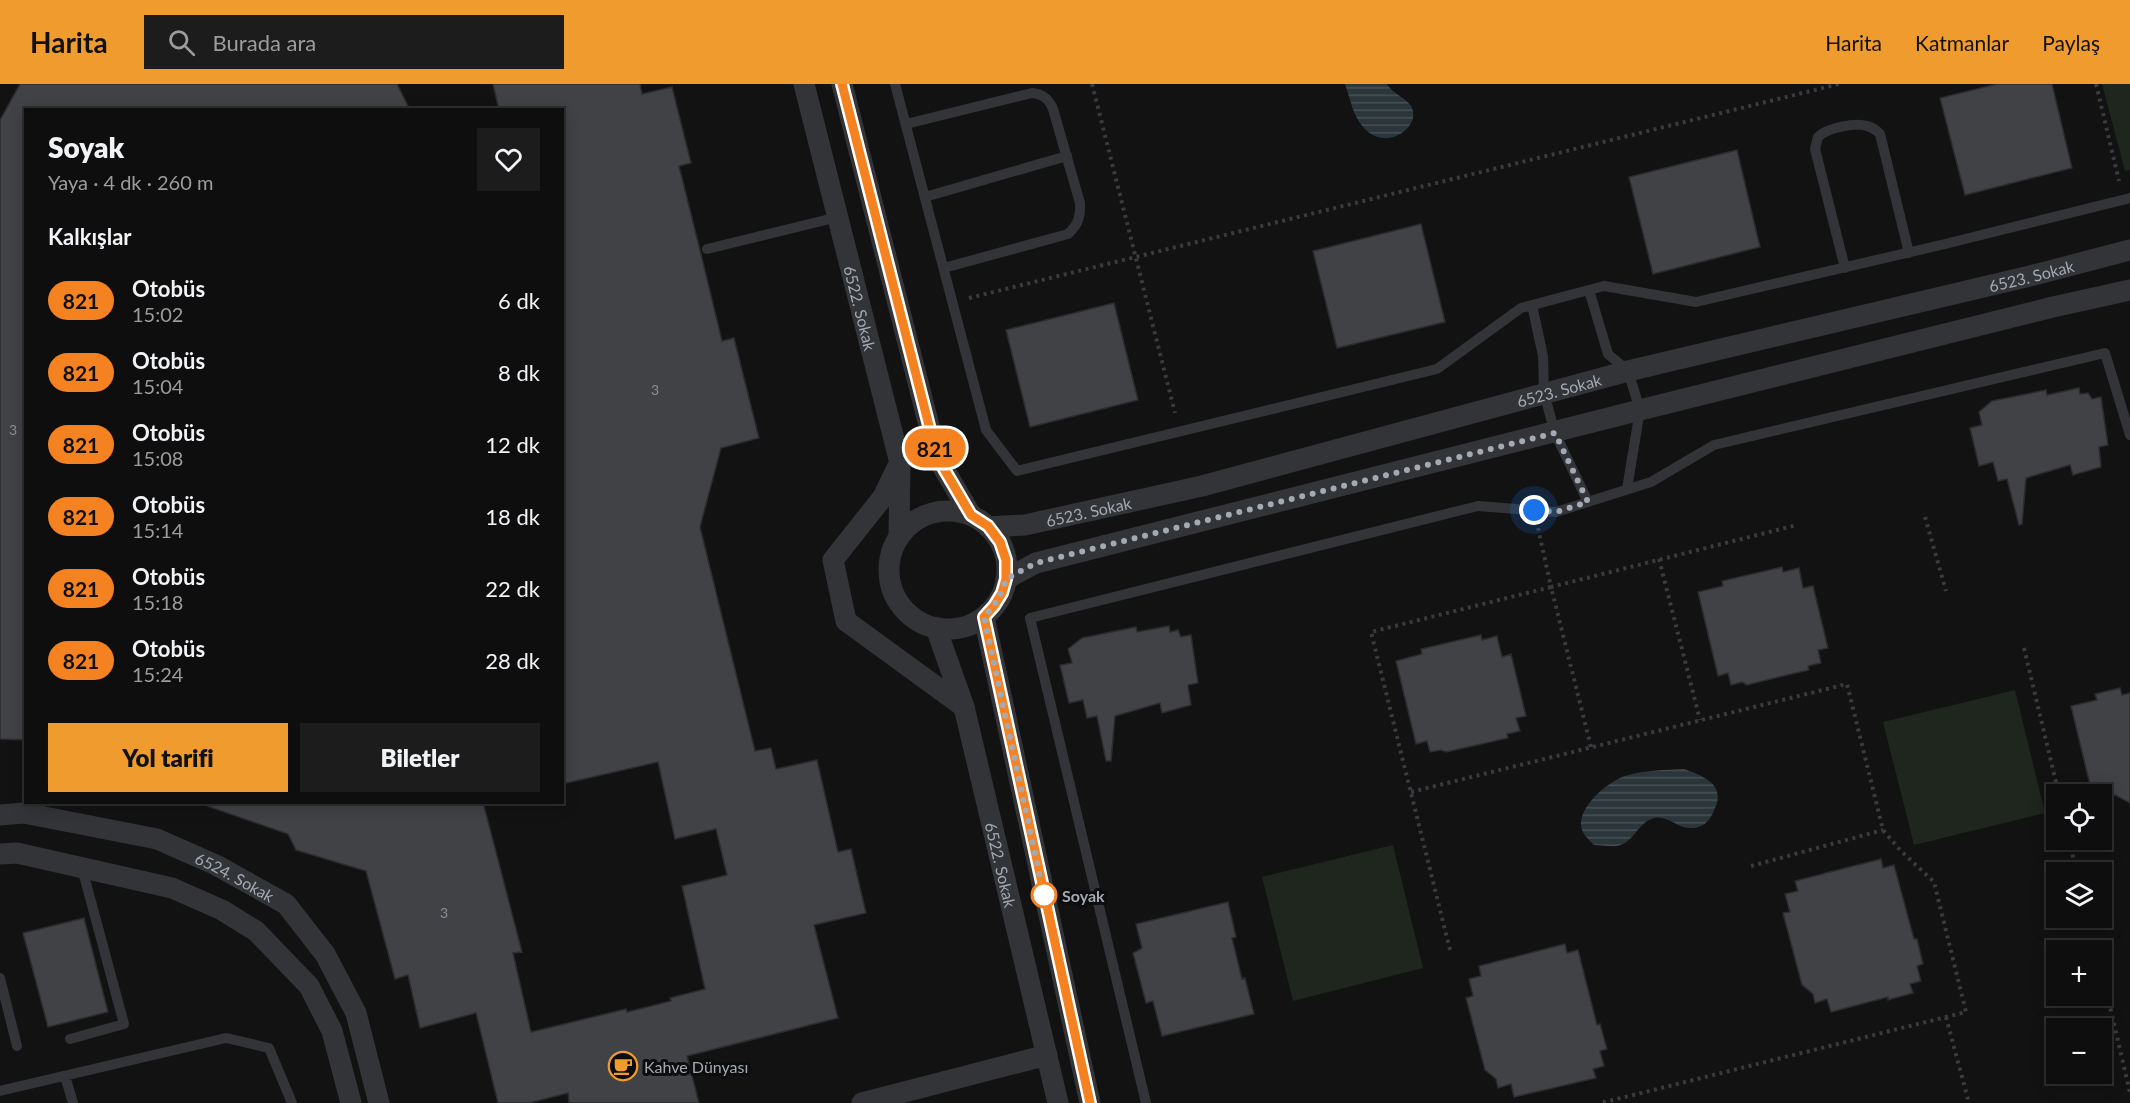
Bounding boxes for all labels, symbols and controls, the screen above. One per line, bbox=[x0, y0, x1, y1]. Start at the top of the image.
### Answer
search box bbox=[144, 15, 564, 69]
text: Harita bbox=[30, 25, 108, 59]
icon: search bbox=[165, 26, 198, 59]
text: Burada ara bbox=[213, 29, 316, 56]
text: Harita bbox=[1825, 30, 1882, 55]
text: Katmanlar bbox=[1915, 30, 2009, 55]
text: Paylaş bbox=[2042, 30, 2100, 55]
button: heart bbox=[477, 128, 540, 191]
text: Soyak bbox=[48, 130, 124, 164]
text: Yaya · 4 dk · 260 m bbox=[48, 170, 213, 194]
text: Kalkışlar bbox=[48, 223, 132, 250]
street label: 6523. Sokak bbox=[1987, 255, 2077, 295]
street label: 6522. Sokak bbox=[841, 263, 881, 353]
text: Otobüs bbox=[132, 275, 205, 302]
text: 6 dk bbox=[498, 287, 540, 314]
text: 821 bbox=[63, 288, 99, 313]
text: 15:02 bbox=[132, 302, 183, 326]
text: Otobüs bbox=[132, 347, 205, 374]
text: 8 dk bbox=[498, 359, 540, 386]
text: 821 bbox=[63, 360, 99, 385]
street label: 6523. Sokak bbox=[1514, 369, 1604, 410]
text: 15:04 bbox=[132, 374, 183, 398]
house number: 3 bbox=[651, 381, 659, 398]
text: Otobüs bbox=[132, 419, 205, 446]
house number: 3 bbox=[9, 421, 17, 438]
line badge: 821 bbox=[900, 428, 970, 468]
text: 12 dk bbox=[485, 431, 540, 458]
text: 821 bbox=[63, 432, 99, 457]
text: 821 bbox=[917, 436, 953, 461]
text: 15:08 bbox=[132, 446, 183, 470]
text: Otobüs bbox=[132, 491, 205, 518]
street label: 6523. Sokak bbox=[1044, 492, 1134, 530]
your location bbox=[1519, 495, 1549, 525]
text: 18 dk bbox=[485, 503, 540, 530]
text: 821 bbox=[63, 504, 99, 529]
text: 15:14 bbox=[132, 518, 183, 542]
text: Otobüs bbox=[132, 563, 205, 590]
text: 22 dk bbox=[485, 575, 540, 602]
text: 821 bbox=[63, 576, 99, 601]
text: 15:18 bbox=[132, 590, 183, 614]
text: Otobüs bbox=[132, 635, 205, 662]
text: 28 dk bbox=[485, 647, 540, 674]
text: 821 bbox=[63, 648, 99, 673]
text: 15:24 bbox=[132, 662, 183, 686]
button: Yol tarifi bbox=[48, 723, 288, 792]
button: Biletler bbox=[300, 723, 540, 792]
map controls bbox=[2046, 784, 2112, 1084]
button: locate bbox=[2046, 784, 2112, 850]
street label: 6522. Sokak bbox=[982, 820, 1021, 910]
street label: 6524. Sokak bbox=[192, 848, 279, 906]
button: layers bbox=[2046, 862, 2112, 928]
marker: Soyak bbox=[1031, 882, 1057, 908]
place label: Soyak bbox=[1062, 886, 1105, 905]
house number: 3 bbox=[440, 904, 448, 921]
button: + bbox=[2046, 940, 2112, 1006]
button: − bbox=[2046, 1018, 2112, 1084]
cafe icon: Kahve Dünyası bbox=[607, 1050, 639, 1082]
place label: Kahve Dünyası bbox=[644, 1057, 748, 1076]

